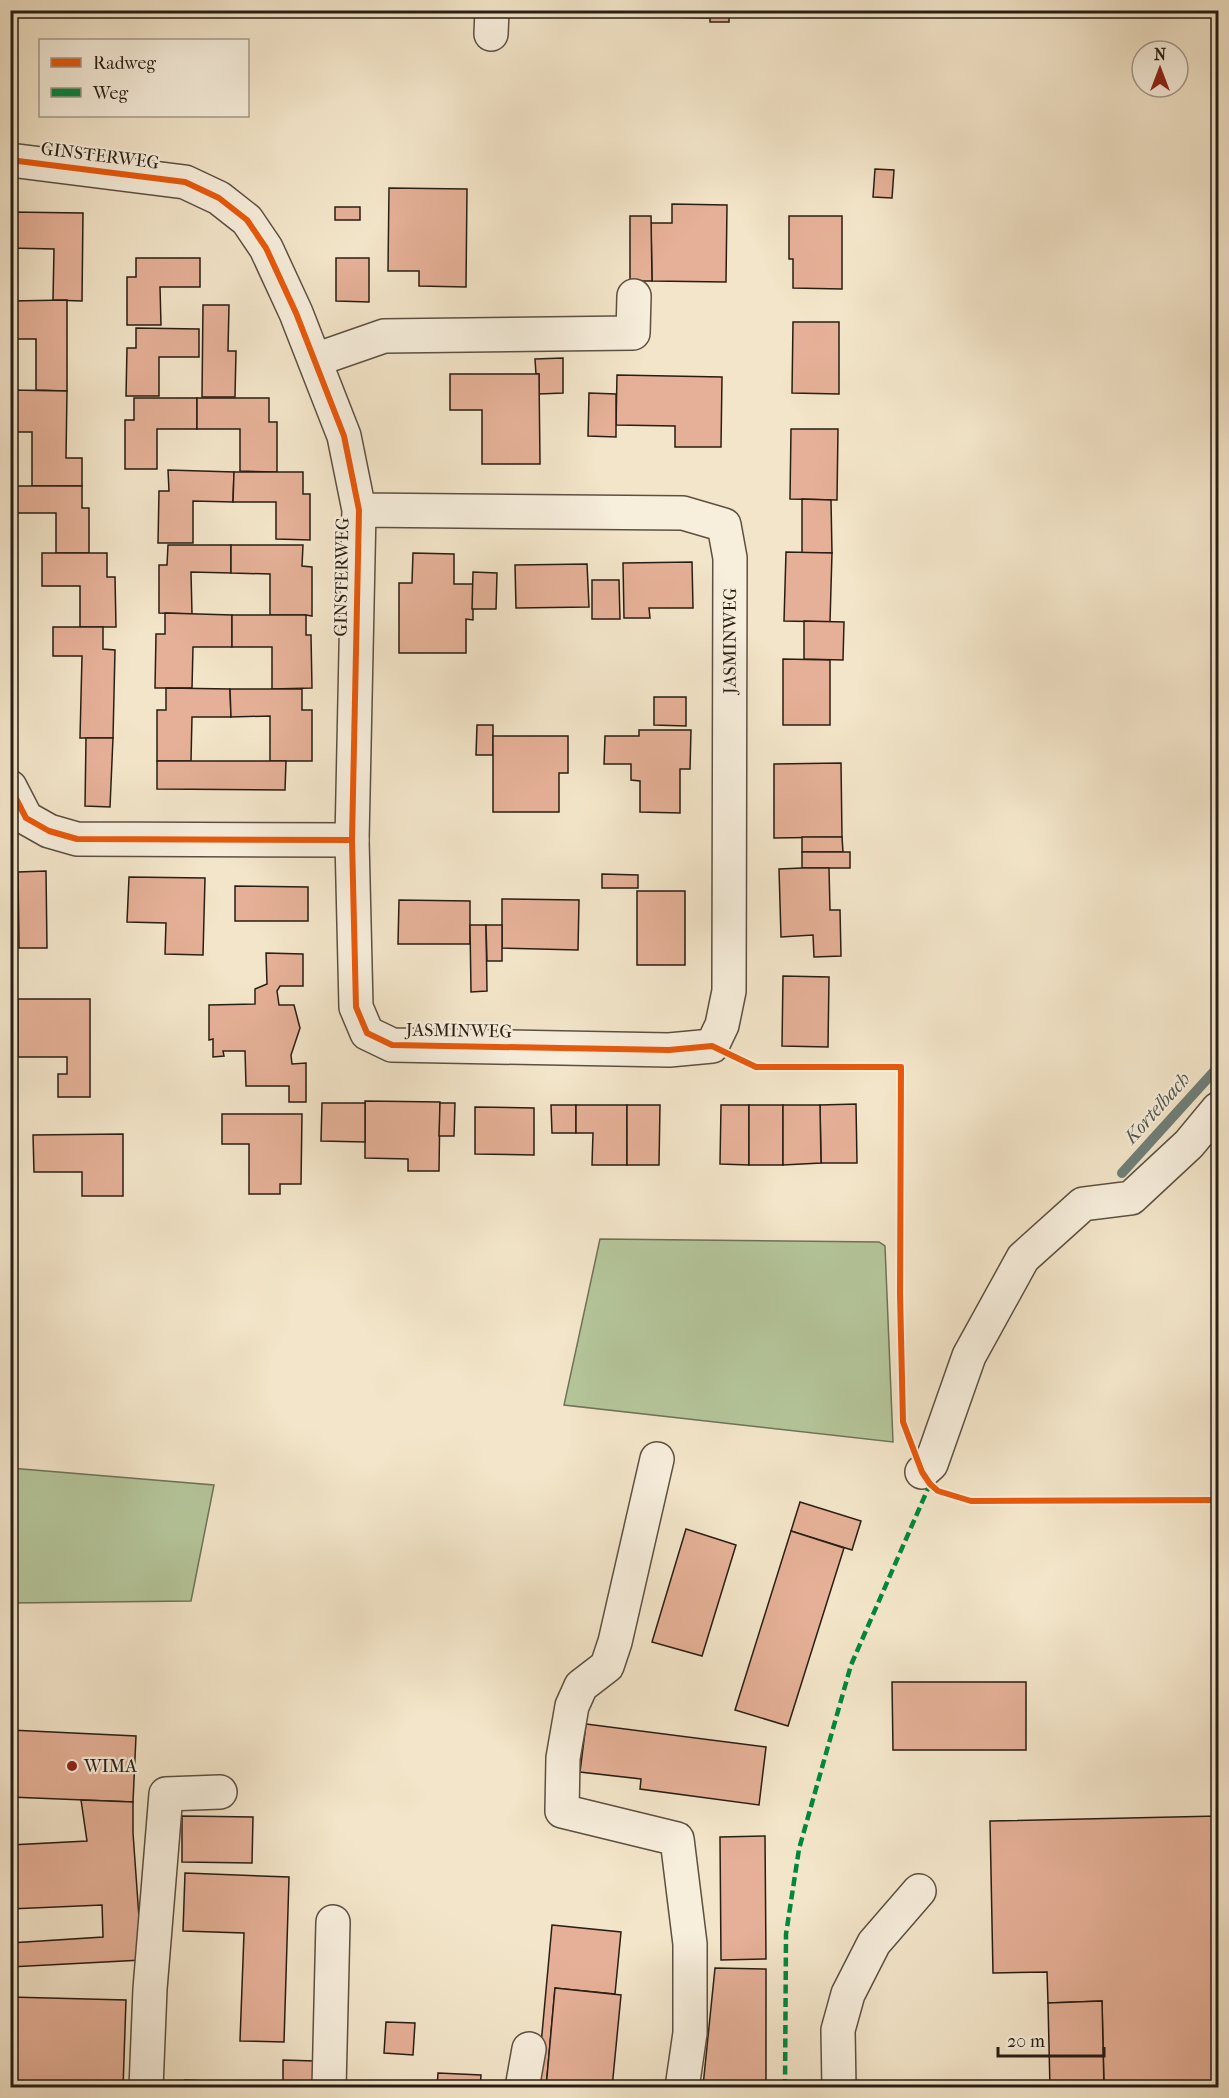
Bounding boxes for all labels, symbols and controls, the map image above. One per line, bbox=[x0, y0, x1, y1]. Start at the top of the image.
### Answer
legend bbox=[39, 39, 249, 117]
north arrow bbox=[1130, 39, 1190, 99]
text: N bbox=[1154, 45, 1167, 64]
text: Radweg bbox=[93, 53, 156, 74]
text: Weg bbox=[92, 83, 128, 104]
street label: GINSTERWEG bbox=[40, 138, 161, 174]
street label: GINSTERWEG bbox=[330, 517, 354, 637]
street label: JASMINWEG bbox=[719, 587, 740, 696]
street label: JASMINWEG bbox=[404, 1020, 512, 1042]
water label: Kortelbach bbox=[1118, 1068, 1195, 1150]
place label: WIMA bbox=[83, 1756, 137, 1777]
marker: WIMA bbox=[65, 1759, 79, 1773]
scale bar bbox=[998, 2020, 1104, 2058]
text: 20 m bbox=[1007, 2031, 1045, 2052]

